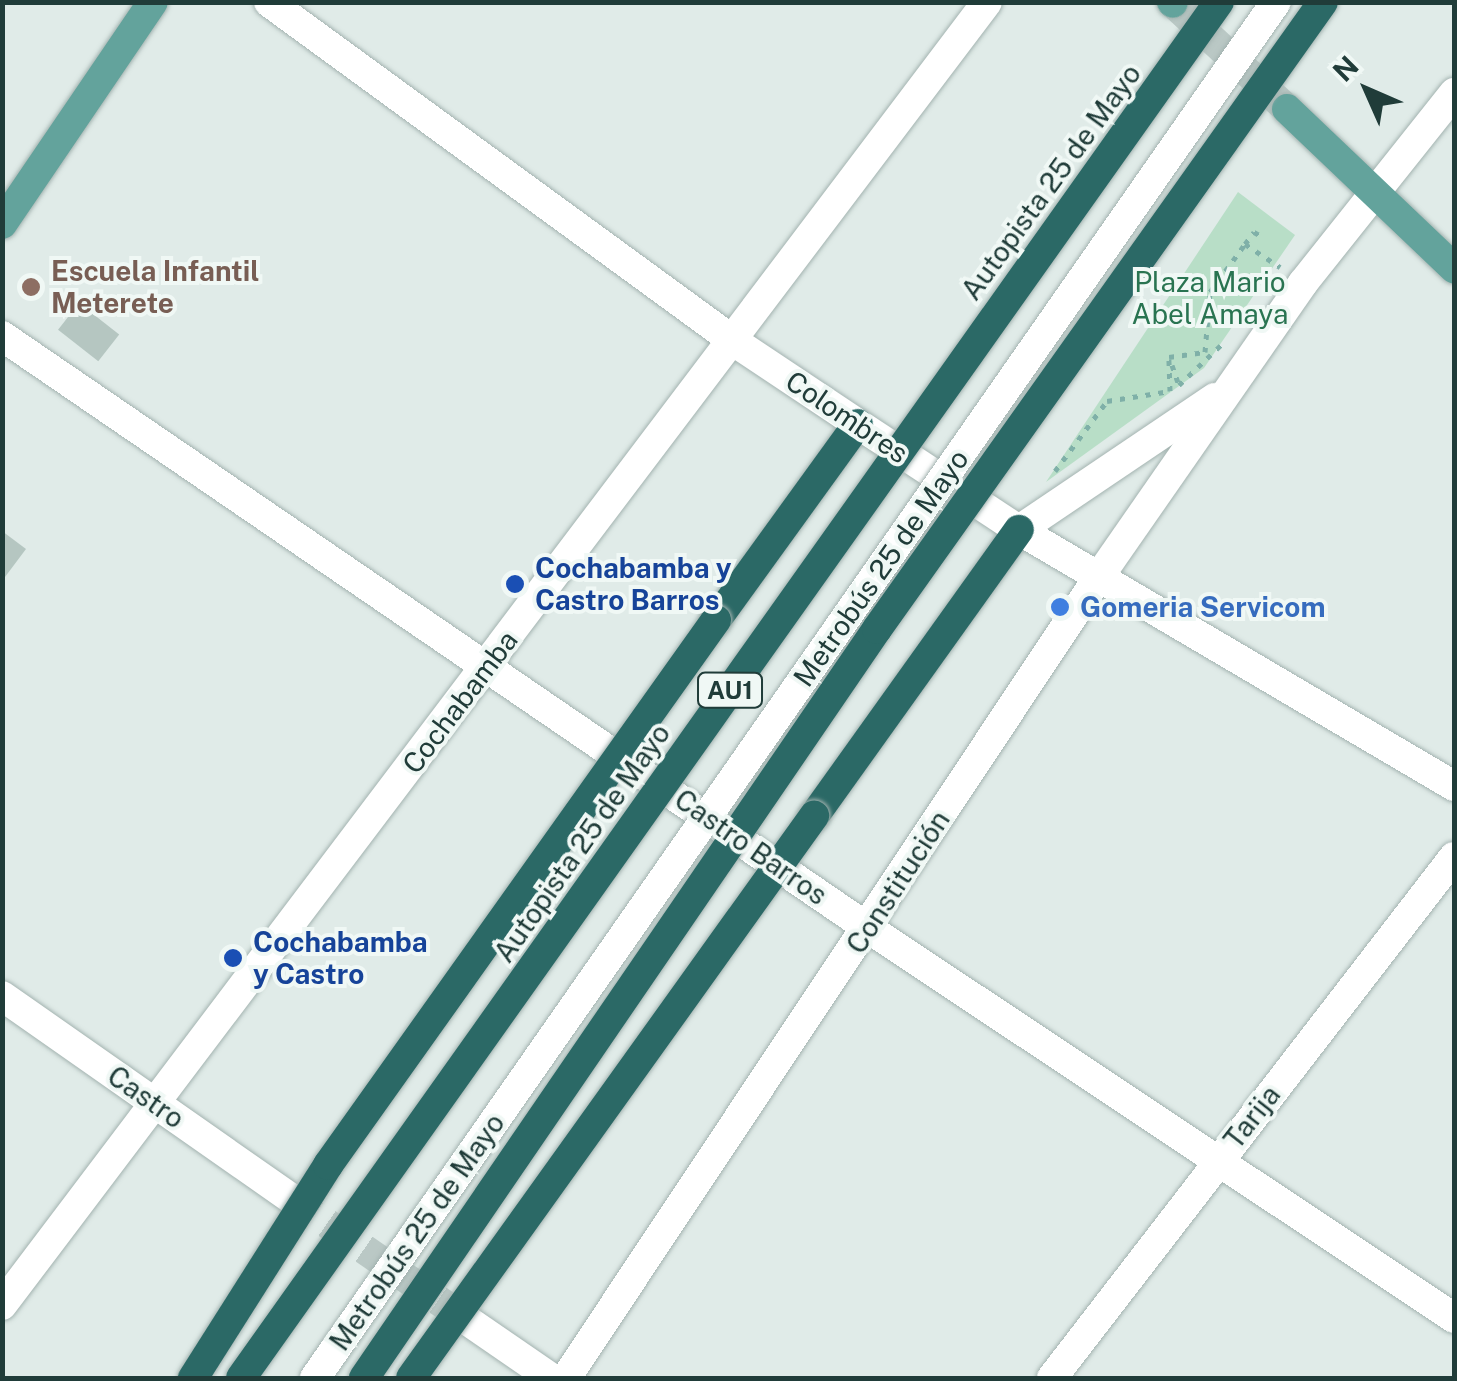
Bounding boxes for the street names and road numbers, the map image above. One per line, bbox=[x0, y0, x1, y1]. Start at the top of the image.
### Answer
street label: Autopista 25 de Mayo bbox=[954, 57, 1148, 307]
street label: Colombres bbox=[779, 364, 915, 470]
street label: Metrobús 25 de Mayo bbox=[786, 443, 976, 693]
street label: Cochabamba bbox=[395, 624, 525, 780]
road number: AU1 bbox=[695, 670, 765, 710]
street label: Autopista 25 de Mayo bbox=[487, 717, 677, 969]
street label: Castro Barros bbox=[668, 782, 834, 912]
street label: Constitución bbox=[839, 804, 957, 960]
street label: Castro bbox=[101, 1059, 191, 1135]
street label: Tarija bbox=[1217, 1079, 1287, 1155]
street label: Metrobús 25 de Mayo bbox=[322, 1107, 512, 1357]

